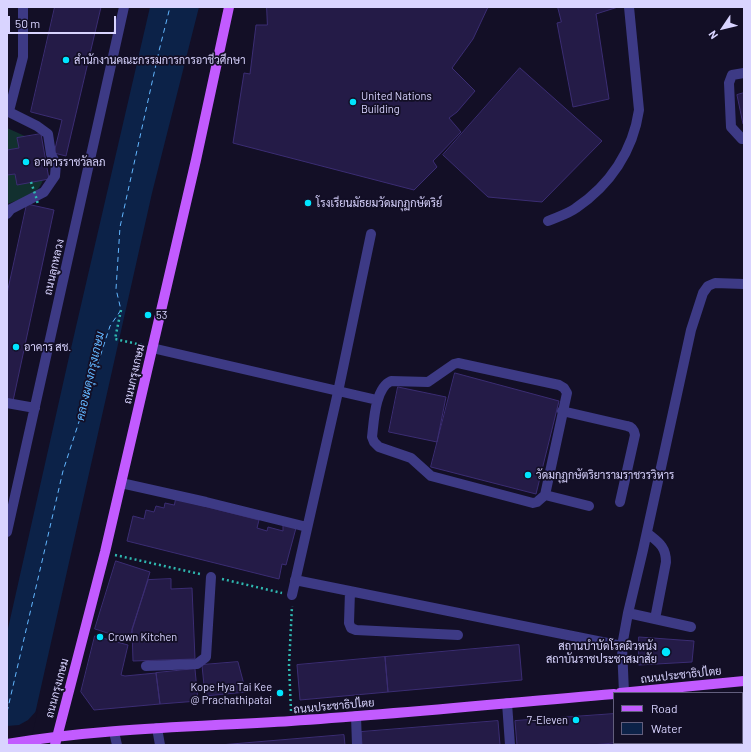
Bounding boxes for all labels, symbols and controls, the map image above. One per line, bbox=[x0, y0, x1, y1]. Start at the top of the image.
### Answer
scale bar bbox=[10, 8, 118, 34]
north arrow bbox=[703, 8, 743, 48]
text: 50 m bbox=[15, 16, 40, 30]
text: N bbox=[705, 28, 720, 42]
place label: สำนักงานคณะกรรมการการอาชีวศึกษา bbox=[74, 53, 246, 67]
marker: สำนักงานคณะกรรมการการอาชีวศึกษา bbox=[61, 55, 71, 65]
place label: United Nations Building bbox=[361, 89, 432, 115]
marker: United Nations Building bbox=[348, 97, 358, 107]
place label: อาคารราชวัลลภ bbox=[34, 155, 106, 169]
marker: อาคารราชวัลลภ bbox=[21, 157, 31, 167]
place label: โรงเรียนมัธยมวัดมกุฏกษัตริย์ bbox=[316, 196, 442, 210]
marker: โรงเรียนมัธยมวัดมกุฏกษัตริย์ bbox=[303, 198, 313, 208]
street label: ถนนลูกหลวง bbox=[41, 238, 67, 296]
place label: 53 bbox=[156, 308, 167, 322]
marker: 53 bbox=[143, 310, 153, 320]
water label: คลองผดุงกรุงเกษม bbox=[73, 330, 107, 422]
place label: อาคาร สช. bbox=[24, 340, 71, 354]
marker: อาคาร สช. bbox=[11, 342, 21, 352]
street label: ถนนกรุงเกษม bbox=[121, 343, 147, 405]
place label: วัดมกุฏกษัตริยารามราชวรวิหาร bbox=[536, 468, 674, 482]
marker: วัดมกุฏกษัตริยารามราชวรวิหาร bbox=[523, 470, 533, 480]
place label: Crown Kitchen bbox=[108, 630, 177, 644]
marker: Crown Kitchen bbox=[95, 632, 105, 642]
place label: สถานบำบัดโรคผิวหนัง สถาบันราชประชาสมาสัย bbox=[546, 639, 657, 665]
marker: สถานบำบัดโรคผิวหนัง สถาบันราชประชาสมาสัย bbox=[660, 646, 672, 658]
street label: ถนนกรุงเกษม bbox=[43, 657, 71, 719]
street label: ถนนประชาธิปไตย bbox=[640, 664, 722, 686]
place label: Kope Hya Tai Kee @ Prachathipatai bbox=[190, 680, 272, 706]
marker: Kope Hya Tai Kee @ Prachathipatai bbox=[275, 688, 285, 698]
legend bbox=[613, 692, 743, 744]
street label: ถนนประชาธิปไตย bbox=[293, 696, 375, 716]
text: Road bbox=[651, 701, 678, 715]
place label: 7-Eleven bbox=[527, 713, 568, 727]
marker: 7-Eleven bbox=[571, 715, 581, 725]
text: Water bbox=[651, 721, 682, 735]

